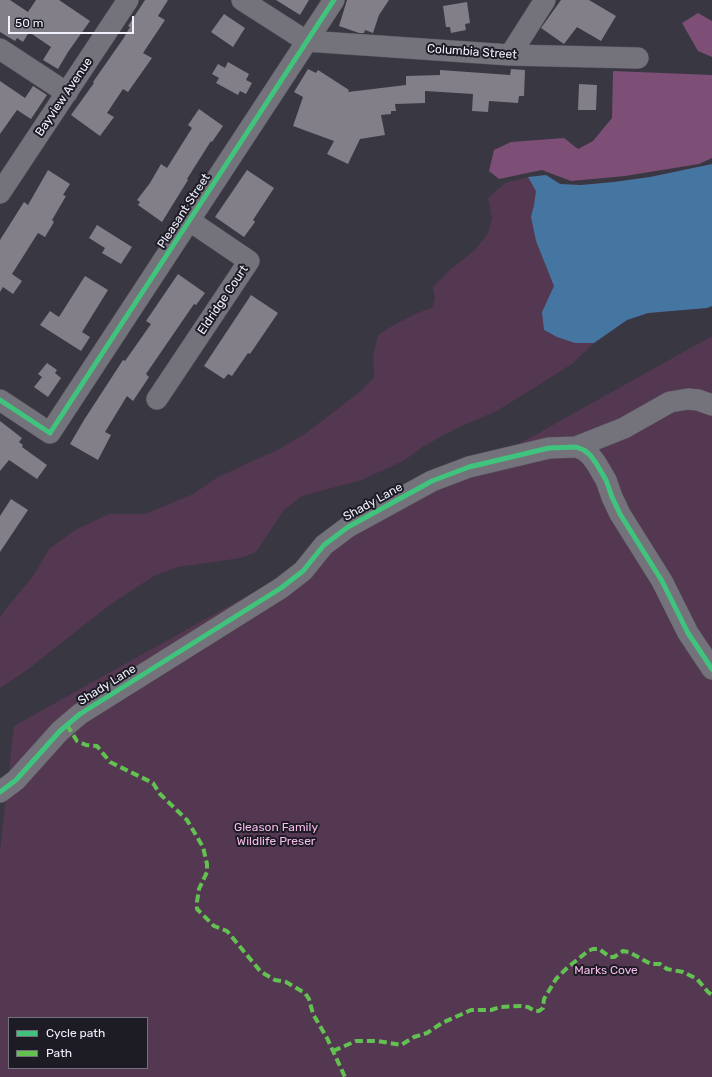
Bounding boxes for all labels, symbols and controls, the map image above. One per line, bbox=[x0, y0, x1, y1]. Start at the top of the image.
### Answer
scale bar bbox=[10, 8, 136, 34]
text: 50 m bbox=[15, 16, 43, 30]
street label: Columbia Street bbox=[427, 42, 517, 62]
street label: Bayview Avenue bbox=[32, 55, 96, 139]
street label: Pleasant Street bbox=[154, 171, 214, 251]
street label: Eldridge Court bbox=[195, 263, 251, 337]
street label: Shady Lane bbox=[341, 480, 405, 524]
street label: Shady Lane bbox=[75, 662, 139, 708]
park label: Gleason Family Wildlife Preser bbox=[234, 821, 318, 849]
park label: Marks Cove bbox=[574, 964, 638, 978]
legend bbox=[8, 1017, 148, 1069]
text: Cycle path bbox=[46, 1026, 105, 1040]
text: Path bbox=[46, 1046, 72, 1060]

